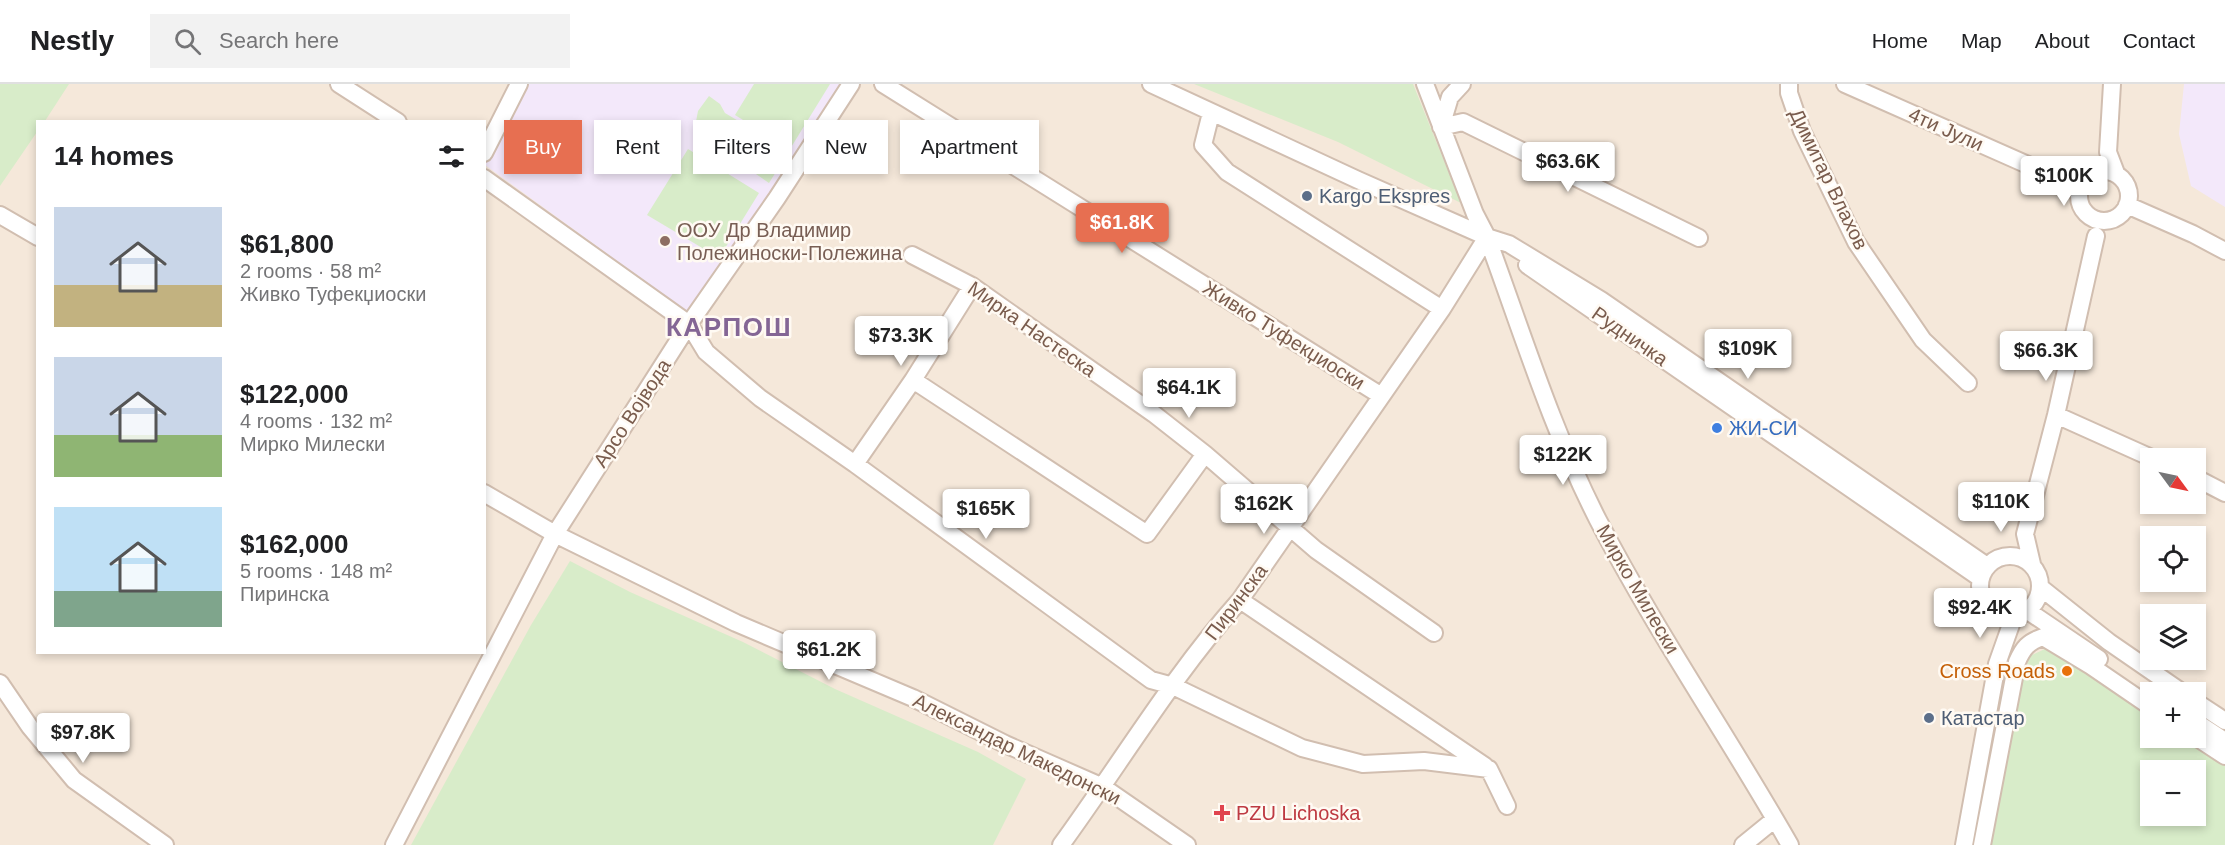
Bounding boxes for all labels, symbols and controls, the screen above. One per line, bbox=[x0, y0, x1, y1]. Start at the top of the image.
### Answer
search box bbox=[150, 14, 570, 68]
text: Nestly bbox=[30, 25, 114, 56]
icon: search bbox=[171, 25, 204, 58]
text: Search here bbox=[219, 28, 339, 53]
text: Home bbox=[1872, 29, 1928, 52]
text: Map bbox=[1961, 29, 2002, 52]
text: About bbox=[2035, 29, 2090, 52]
text: Contact bbox=[2123, 29, 2195, 52]
street label: 4ти Јули bbox=[1905, 103, 1987, 155]
street label: Димитар Влахов bbox=[1785, 105, 1873, 253]
chip: Buy bbox=[504, 120, 582, 174]
chip: Rent bbox=[594, 120, 681, 174]
chip: Filters bbox=[693, 120, 792, 174]
chip: New bbox=[804, 120, 888, 174]
chip: Apartment bbox=[900, 120, 1039, 174]
icon: filters bbox=[435, 140, 468, 173]
text: 14 homes bbox=[54, 141, 174, 171]
pin: $63.6K bbox=[1519, 142, 1617, 193]
text: $63.6K bbox=[1536, 150, 1600, 172]
pin: $100K bbox=[2022, 156, 2106, 207]
text: $100K bbox=[2035, 164, 2093, 186]
place label: Kargo Ekspres bbox=[1319, 185, 1450, 207]
marker: Kargo Ekspres bbox=[1300, 189, 1314, 203]
pin: $61.8K bbox=[1073, 203, 1171, 254]
text: $61.8K bbox=[1090, 211, 1154, 233]
place label: ООУ Др Владимир Полежиноски-Полежина bbox=[677, 219, 903, 264]
text: $61,800 bbox=[240, 229, 334, 259]
icon: home bbox=[102, 231, 174, 303]
marker: ООУ Др Владимир Полежиноски-Полежина bbox=[658, 234, 672, 248]
text: 2 rooms · 58 m² bbox=[240, 260, 381, 282]
street label: Живко Туфекџиоски bbox=[1199, 276, 1369, 394]
street label: Мирка Настеска bbox=[964, 277, 1101, 382]
text: Живко Туфекџиоски bbox=[240, 283, 426, 305]
street label: Рудничка bbox=[1588, 302, 1673, 371]
district label: КАРПОШ bbox=[666, 312, 792, 342]
pin: $73.3K bbox=[852, 316, 950, 367]
text: $73.3K bbox=[869, 324, 933, 346]
pin: $109K bbox=[1706, 329, 1790, 380]
pin: $66.3K bbox=[1997, 331, 2095, 382]
text: $109K bbox=[1719, 337, 1777, 359]
text: $66.3K bbox=[2014, 339, 2078, 361]
street label: Арсо Војвода bbox=[589, 354, 676, 471]
pin: $64.1K bbox=[1140, 368, 1238, 419]
text: $64.1K bbox=[1157, 376, 1221, 398]
text: $122,000 bbox=[240, 379, 348, 409]
icon: home bbox=[102, 381, 174, 453]
text: 4 rooms · 132 m² bbox=[240, 410, 392, 432]
place label: ЖИ-СИ bbox=[1729, 417, 1797, 439]
marker: ЖИ-СИ bbox=[1710, 421, 1724, 435]
text: Мирко Милески bbox=[240, 433, 385, 455]
pin: $122K bbox=[1521, 435, 1605, 486]
text: $122K bbox=[1534, 443, 1592, 465]
north arrow bbox=[2140, 448, 2206, 514]
map controls bbox=[2140, 448, 2206, 826]
pin: $110K bbox=[1959, 482, 2043, 533]
pin: $162K bbox=[1222, 484, 1306, 535]
pin: $165K bbox=[944, 489, 1028, 540]
text: $110K bbox=[1972, 490, 2030, 512]
text: $162K bbox=[1235, 492, 1293, 514]
text: $165K bbox=[957, 497, 1015, 519]
street label: Мирко Милески bbox=[1592, 521, 1684, 657]
button: locate bbox=[2140, 526, 2206, 592]
text: $162,000 bbox=[240, 529, 348, 559]
icon: home bbox=[102, 531, 174, 603]
street label: Пиринска bbox=[1200, 559, 1272, 644]
text: 5 rooms · 148 m² bbox=[240, 560, 392, 582]
text: Пиринска bbox=[240, 583, 329, 605]
pin: $92.4K bbox=[1931, 588, 2029, 639]
text: $92.4K bbox=[1948, 596, 2012, 618]
button: layers bbox=[2140, 604, 2206, 670]
pin: $61.2K bbox=[780, 630, 878, 681]
text: $61.2K bbox=[797, 638, 861, 660]
place label: Cross Roads bbox=[1939, 660, 2055, 682]
marker: Cross Roads bbox=[2060, 664, 2074, 678]
button: + bbox=[2140, 682, 2206, 748]
street label: Александар Македонски bbox=[910, 689, 1124, 809]
place label: Катастар bbox=[1941, 707, 2025, 729]
marker: Катастар bbox=[1922, 711, 1936, 725]
pin: $97.8K bbox=[34, 713, 132, 764]
text: $97.8K bbox=[51, 721, 115, 743]
button: − bbox=[2140, 760, 2206, 826]
place label: PZU Lichoska bbox=[1236, 802, 1361, 824]
marker: PZU Lichoska bbox=[1213, 804, 1231, 822]

